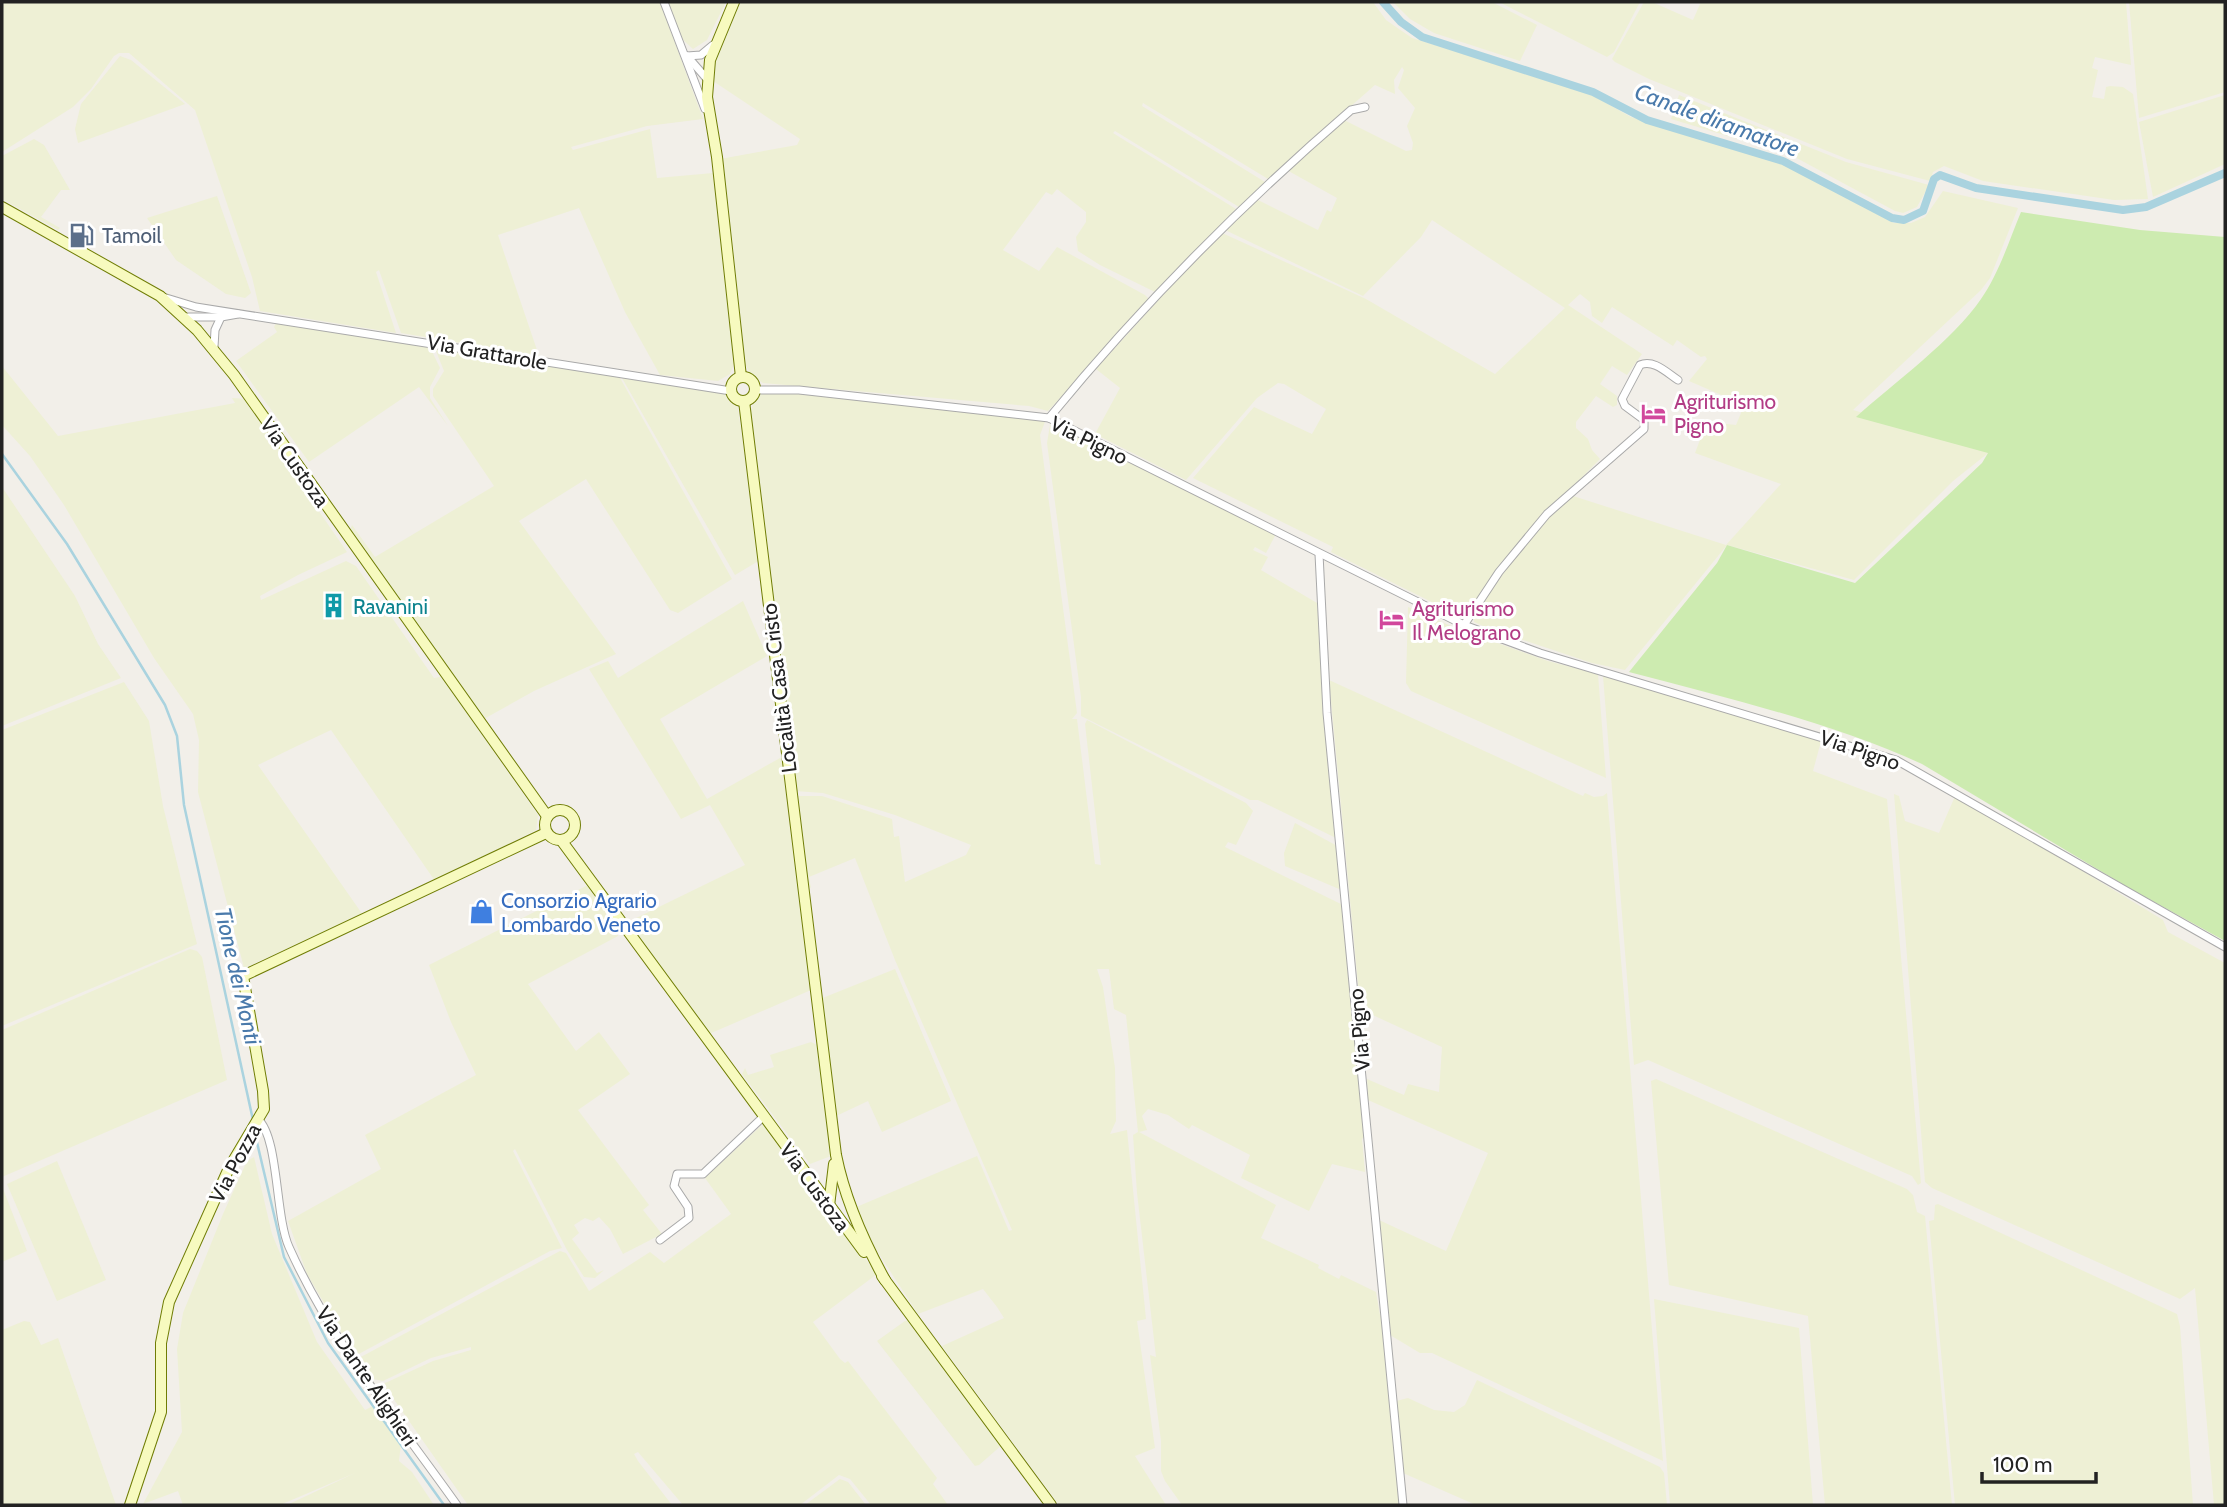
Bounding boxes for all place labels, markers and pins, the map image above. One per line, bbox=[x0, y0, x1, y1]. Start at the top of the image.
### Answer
fuel station icon: Tamoil bbox=[68, 221, 96, 249]
place label: Tamoil bbox=[102, 223, 161, 248]
place label: Agriturismo Pigno bbox=[1674, 389, 1776, 438]
hotel icon: Agriturismo Pigno bbox=[1640, 399, 1668, 427]
building icon: Ravanini bbox=[319, 592, 347, 620]
place label: Ravanini bbox=[353, 594, 428, 619]
place label: Agriturismo Il Melograno bbox=[1412, 596, 1521, 645]
hotel icon: Agriturismo Il Melograno bbox=[1378, 606, 1406, 634]
place label: Consorzio Agrario Lombardo Veneto bbox=[501, 888, 661, 937]
shop icon: Consorzio Agrario Lombardo Veneto bbox=[467, 898, 495, 926]

